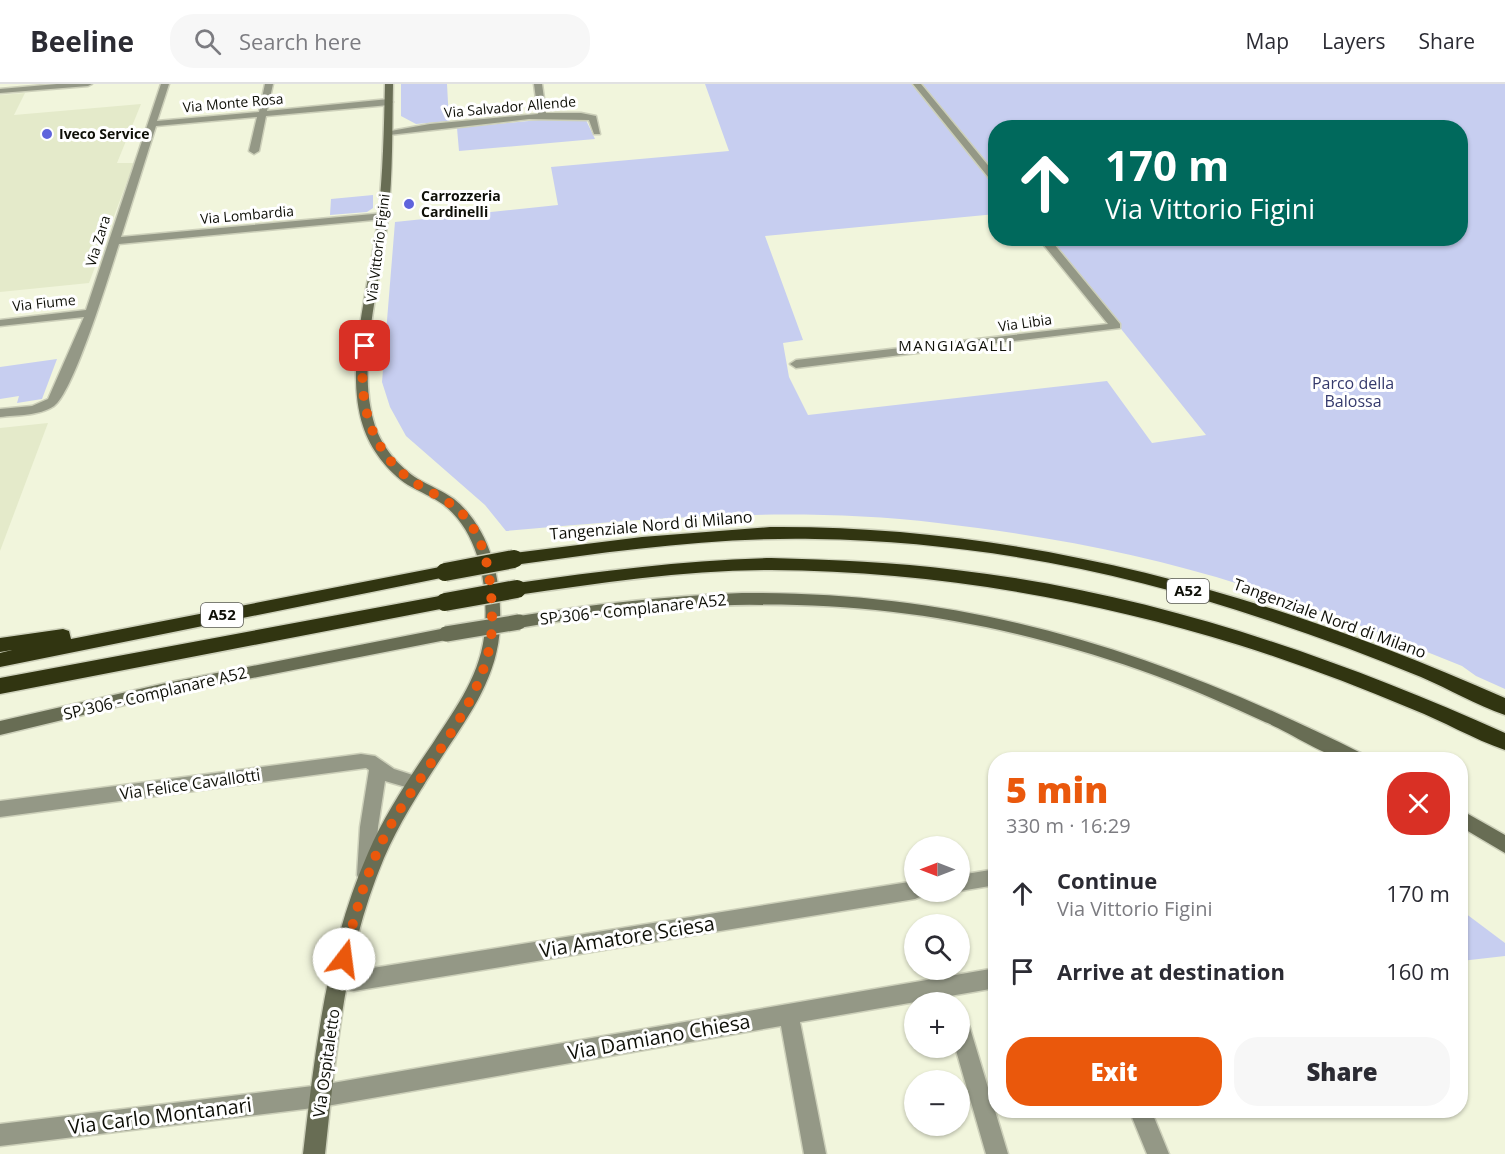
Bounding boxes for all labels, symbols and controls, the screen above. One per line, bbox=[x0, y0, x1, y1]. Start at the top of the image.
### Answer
search box bbox=[170, 14, 590, 68]
text: Beeline bbox=[30, 22, 134, 60]
icon: search bbox=[191, 25, 224, 58]
text: Search here bbox=[239, 26, 362, 56]
text: Map bbox=[1246, 27, 1289, 55]
text: Layers bbox=[1322, 27, 1386, 55]
text: Share bbox=[1419, 27, 1475, 55]
street label: Via Monte Rosa bbox=[182, 89, 284, 116]
street label: Via Salvador Allende bbox=[443, 91, 577, 122]
place label: Iveco Service bbox=[59, 124, 149, 143]
marker: Iveco Service bbox=[40, 127, 54, 141]
text: 170 m bbox=[1105, 136, 1229, 193]
icon: ahead bbox=[1006, 144, 1084, 222]
place label: Carrozzeria Cardinelli bbox=[421, 186, 501, 221]
text: Via Vittorio Figini bbox=[1105, 190, 1315, 227]
street label: Via Vittorio Figini bbox=[361, 193, 394, 303]
marker: Carrozzeria Cardinelli bbox=[402, 197, 416, 211]
street label: Via Lombardia bbox=[199, 201, 295, 228]
street label: Via Zara bbox=[81, 213, 114, 269]
street label: Via Fiume bbox=[11, 290, 77, 315]
street label: Via Libia bbox=[997, 309, 1053, 336]
pin bbox=[339, 320, 390, 371]
icon: arrive bbox=[348, 329, 381, 362]
district label: MANGIAGALLI bbox=[898, 335, 1014, 355]
park label: Parco della Balossa bbox=[1312, 372, 1394, 412]
street label: Tangenziale Nord di Milano bbox=[549, 505, 753, 545]
street label: Tangenziale Nord di Milano bbox=[1231, 573, 1429, 663]
road number: A52 bbox=[1167, 579, 1209, 603]
street label: SP 306 - Complanare A52 bbox=[539, 588, 727, 630]
road number: A52 bbox=[201, 603, 243, 627]
street label: SP 306 - Complanare A52 bbox=[61, 661, 249, 725]
street label: Via Felice Cavallotti bbox=[118, 763, 262, 805]
text: 5 min bbox=[1006, 765, 1108, 814]
button: close bbox=[1387, 772, 1450, 835]
text: 330 m · 16:29 bbox=[1006, 812, 1131, 839]
north arrow bbox=[904, 836, 970, 902]
map controls bbox=[904, 836, 970, 1136]
text: Continue bbox=[1057, 865, 1157, 895]
icon: ahead bbox=[1006, 877, 1039, 910]
text: 170 m bbox=[1386, 878, 1450, 908]
text: Via Vittorio Figini bbox=[1057, 895, 1213, 922]
street label: Via Amatore Sciesa bbox=[537, 909, 716, 964]
button: search bbox=[904, 914, 970, 980]
position arrow bbox=[312, 927, 376, 991]
icon: arrive bbox=[1006, 955, 1039, 988]
text: Arrive at destination bbox=[1057, 956, 1285, 986]
text: 160 m bbox=[1386, 956, 1450, 986]
button: + bbox=[904, 992, 970, 1058]
street label: Via Ospitaletto bbox=[308, 1007, 344, 1119]
street label: Via Damiano Chiesa bbox=[566, 1007, 752, 1066]
button: Exit bbox=[1006, 1037, 1222, 1106]
button: Share bbox=[1234, 1037, 1450, 1106]
button: − bbox=[904, 1070, 970, 1136]
street label: Via Carlo Montanari bbox=[67, 1091, 253, 1140]

